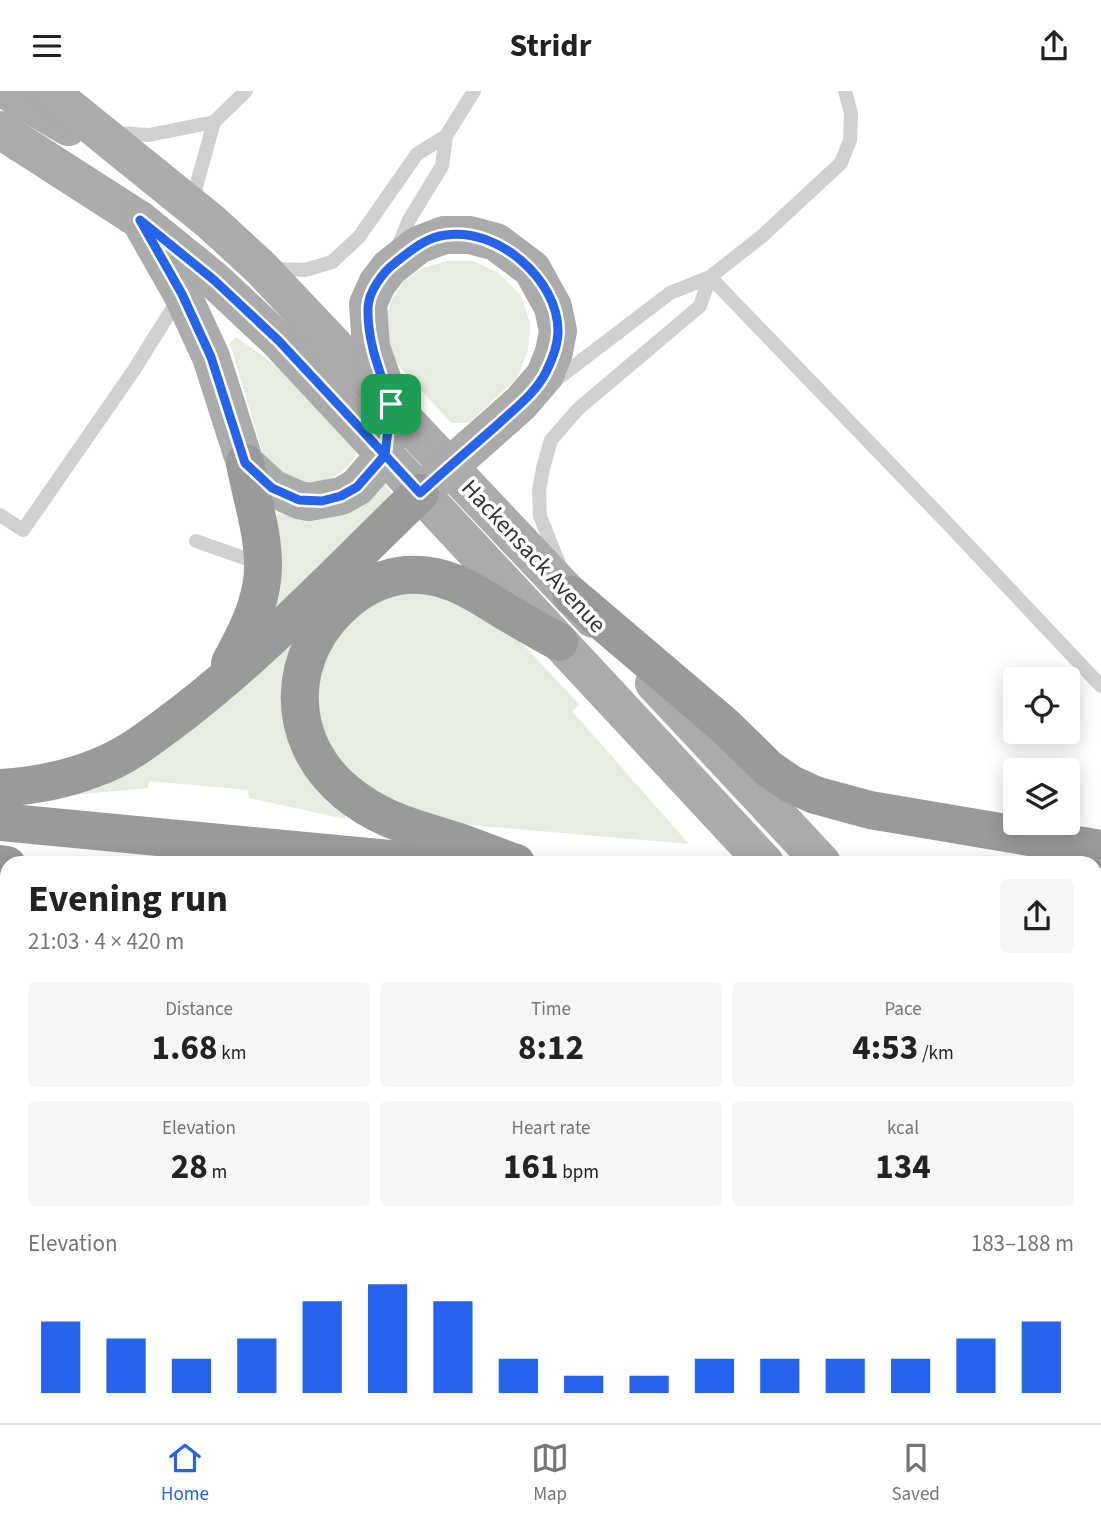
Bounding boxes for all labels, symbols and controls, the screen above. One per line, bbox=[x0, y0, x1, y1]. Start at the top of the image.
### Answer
text: Stridr bbox=[510, 23, 591, 69]
icon: menu bbox=[28, 27, 66, 65]
icon: share bbox=[1035, 27, 1073, 65]
pin bbox=[361, 374, 421, 434]
icon: arrive bbox=[372, 385, 410, 423]
street label: Hackensack Avenue bbox=[453, 472, 614, 641]
map controls bbox=[1003, 667, 1080, 835]
button: locate bbox=[1003, 667, 1080, 744]
button: layers bbox=[1003, 758, 1080, 835]
text: Evening run bbox=[28, 872, 228, 926]
button: share bbox=[1000, 879, 1074, 953]
text: 21:03 · 4 × 420 m bbox=[28, 925, 184, 958]
text: Distance bbox=[165, 996, 233, 1023]
text: Time bbox=[531, 996, 571, 1023]
text: Pace bbox=[884, 996, 922, 1023]
text: 1.68 bbox=[152, 1023, 217, 1073]
text: 8:12 bbox=[518, 1023, 584, 1073]
text: 4:53 bbox=[852, 1023, 918, 1073]
text: km bbox=[217, 1040, 246, 1067]
text: /km bbox=[918, 1040, 954, 1067]
text: Elevation bbox=[162, 1115, 236, 1142]
text: Heart rate bbox=[512, 1115, 591, 1142]
text: kcal bbox=[887, 1115, 919, 1142]
text: 28 bbox=[171, 1142, 208, 1192]
text: 161 bbox=[503, 1142, 558, 1192]
text: 134 bbox=[875, 1142, 931, 1192]
text: m bbox=[208, 1159, 227, 1186]
text: bpm bbox=[558, 1159, 599, 1186]
text: Elevation bbox=[28, 1227, 118, 1260]
text: 183–188 m bbox=[971, 1227, 1074, 1260]
tab: Home bbox=[161, 1439, 209, 1508]
tab: Map bbox=[531, 1439, 569, 1508]
tab: Saved bbox=[891, 1439, 940, 1508]

